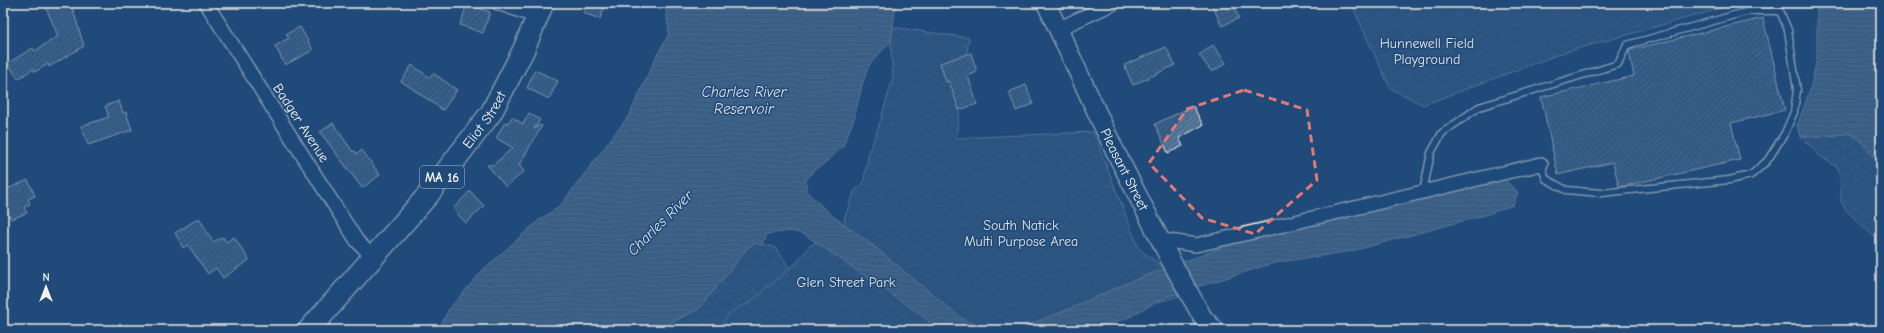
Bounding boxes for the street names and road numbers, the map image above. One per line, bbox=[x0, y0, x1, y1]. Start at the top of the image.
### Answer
street label: Badger Avenue bbox=[269, 80, 333, 166]
street label: Eliot Street bbox=[459, 87, 510, 152]
street label: Pleasant Street bbox=[1097, 126, 1153, 214]
road number: MA 16 bbox=[420, 166, 464, 188]

